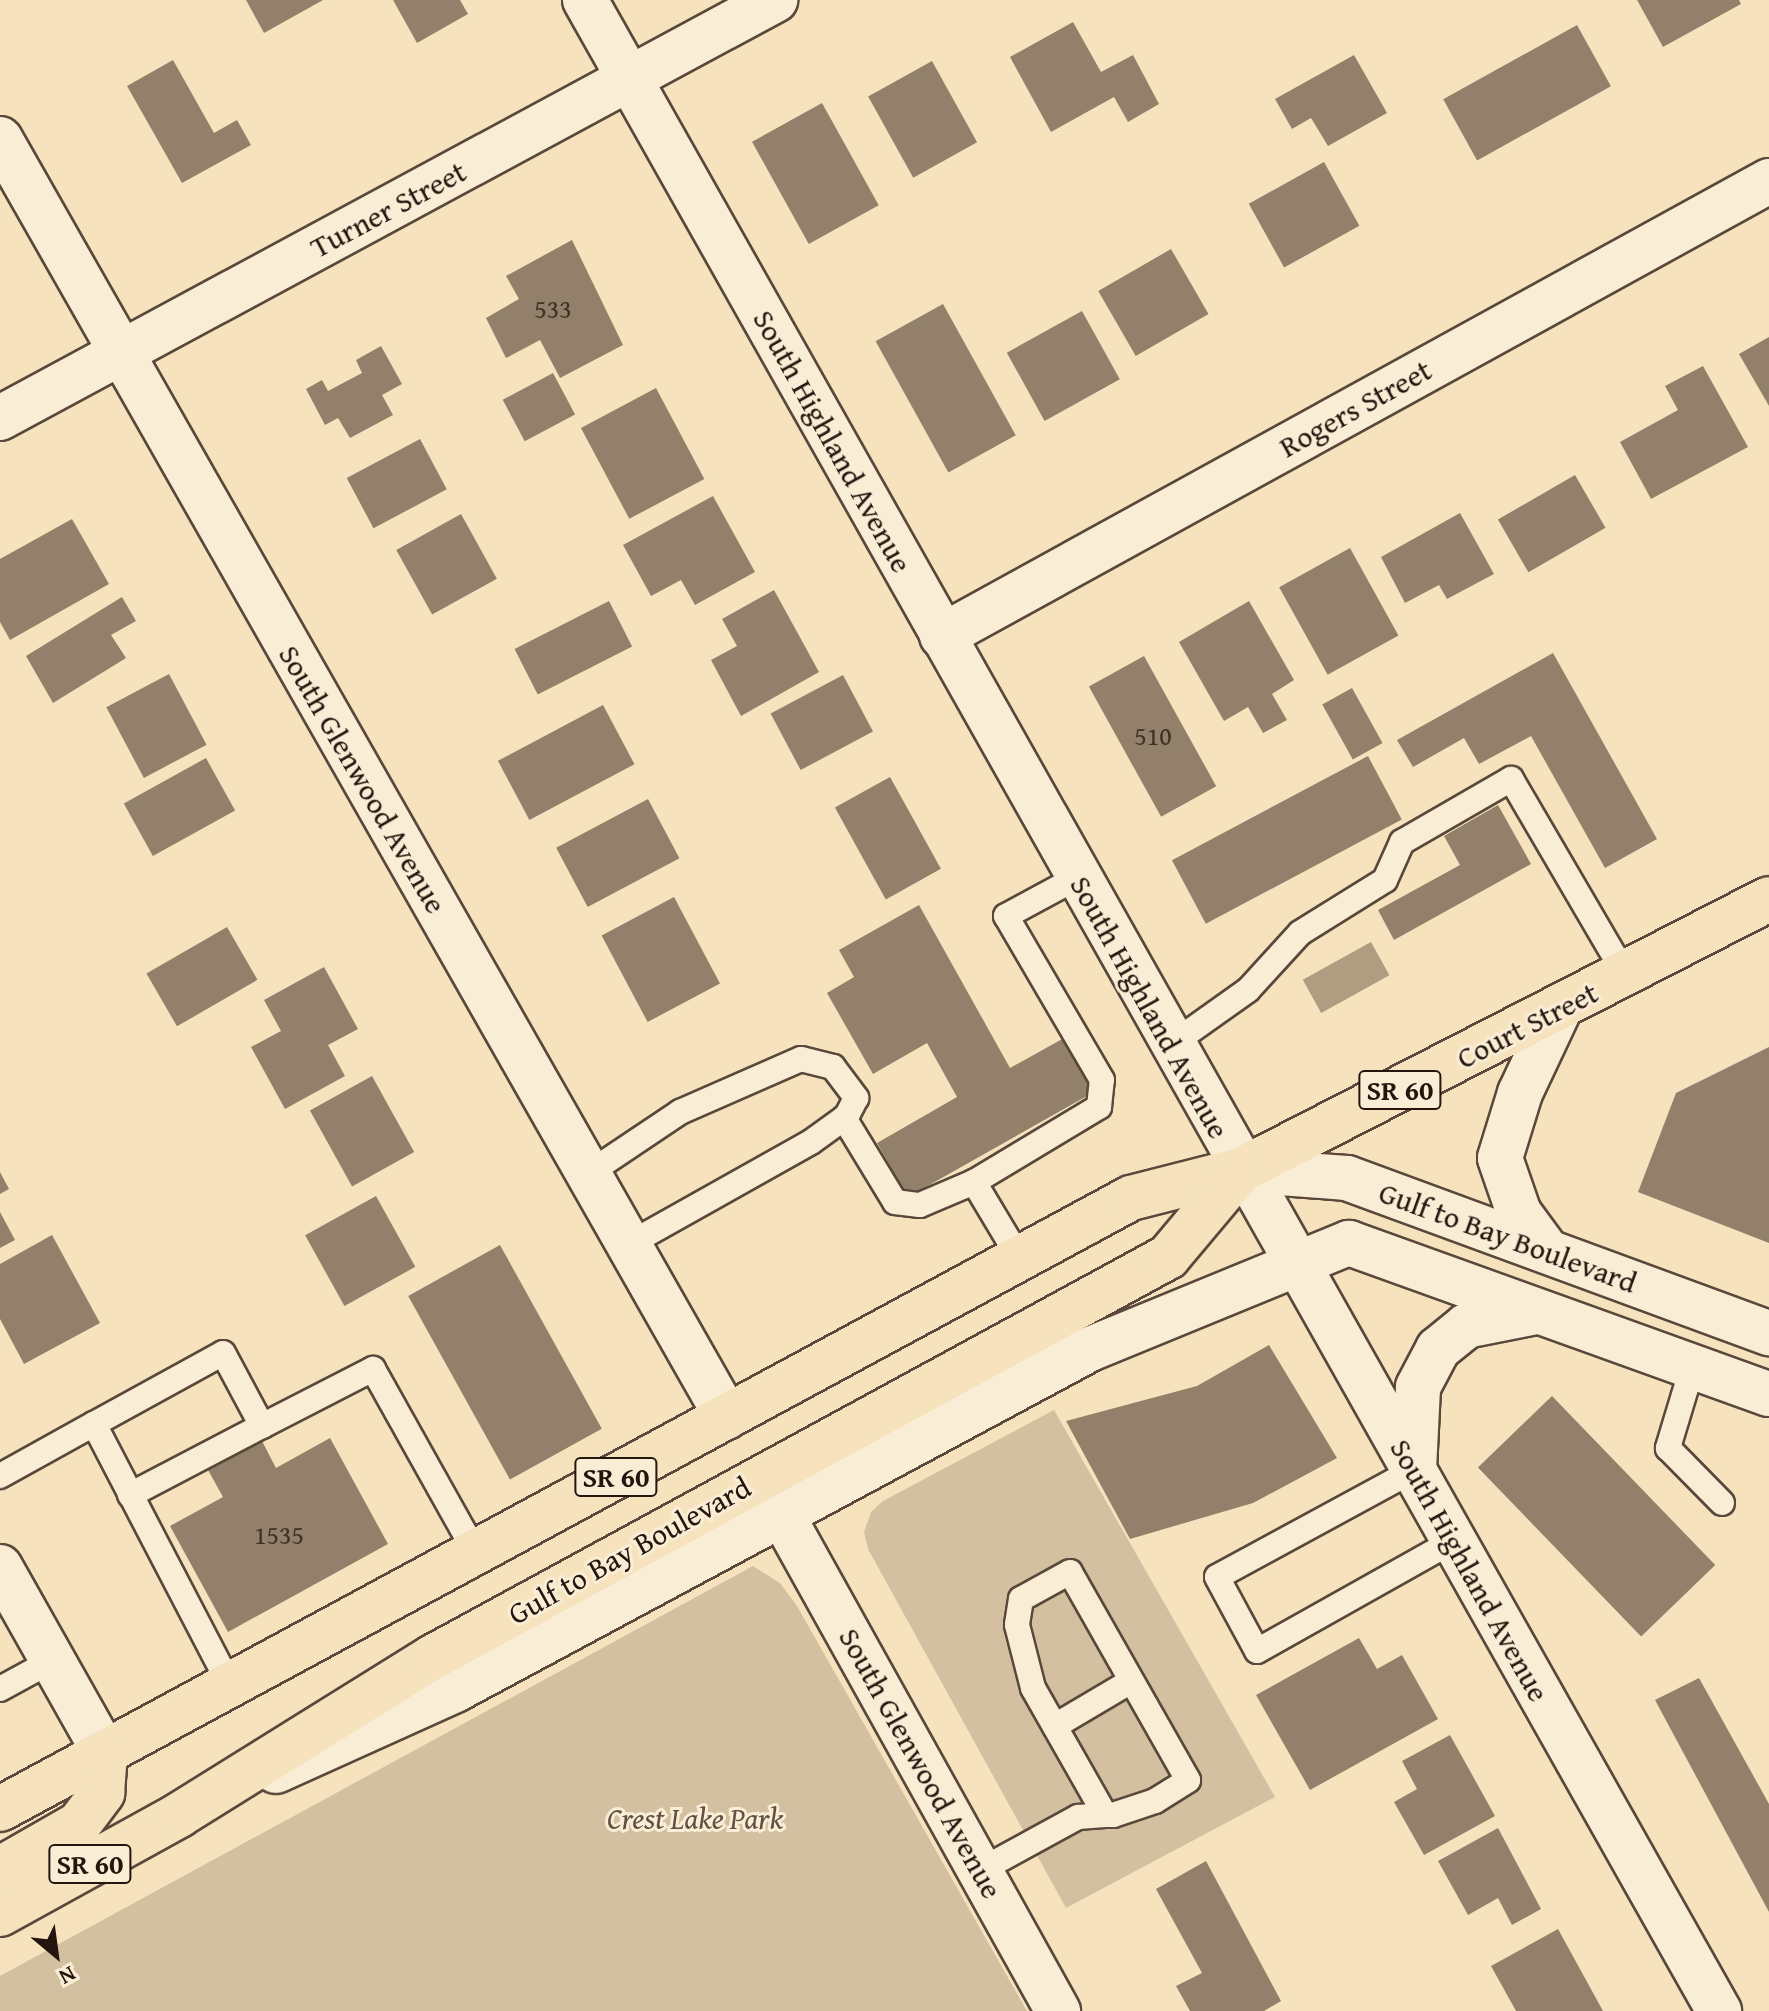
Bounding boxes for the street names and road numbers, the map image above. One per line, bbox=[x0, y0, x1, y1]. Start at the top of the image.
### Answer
street label: Turner Street bbox=[304, 153, 472, 265]
street label: South Highland Avenue bbox=[746, 303, 920, 579]
street label: Rogers Street bbox=[1273, 351, 1437, 465]
street label: South Glenwood Avenue bbox=[272, 639, 454, 919]
street label: South Highland Avenue bbox=[1063, 869, 1237, 1145]
street label: Court Street bbox=[1451, 974, 1603, 1076]
road number: SR 60 bbox=[1358, 1066, 1442, 1114]
street label: Gulf to Bay Boulevard bbox=[1374, 1174, 1642, 1300]
street label: South Highland Avenue bbox=[1383, 1432, 1557, 1708]
road number: SR 60 bbox=[574, 1453, 658, 1501]
street label: Gulf to Bay Boulevard bbox=[502, 1468, 756, 1632]
street label: South Glenwood Avenue bbox=[832, 1622, 1010, 1904]
road number: SR 60 bbox=[48, 1840, 132, 1888]

